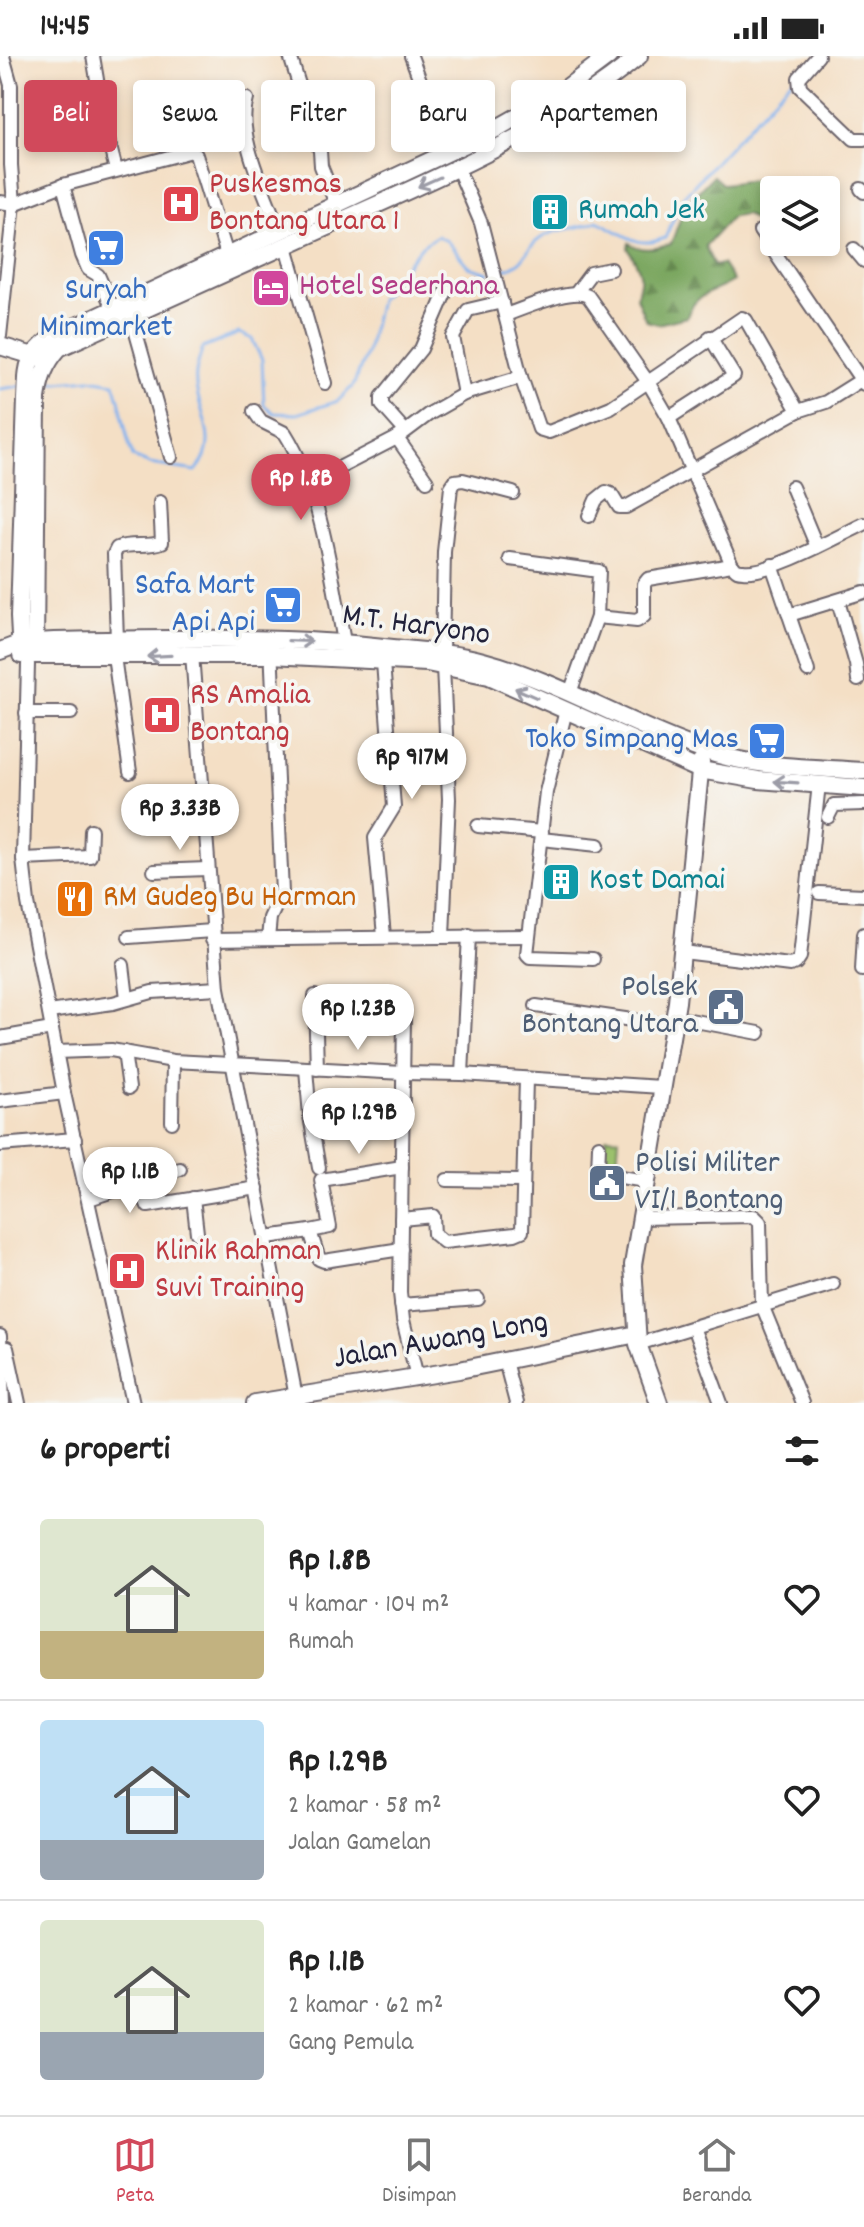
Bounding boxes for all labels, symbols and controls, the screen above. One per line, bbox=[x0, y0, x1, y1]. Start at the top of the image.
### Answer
text: 14:45 bbox=[40, 7, 90, 50]
chip: Beli bbox=[24, 80, 117, 152]
chip: Sewa bbox=[133, 80, 245, 152]
chip: Filter bbox=[261, 80, 375, 152]
chip: Baru bbox=[391, 80, 495, 152]
chip: Apartemen bbox=[511, 80, 686, 152]
place label: Puskesmas Bontang Utara 1 bbox=[209, 163, 400, 246]
one-way arrow bbox=[417, 175, 442, 190]
map controls bbox=[760, 176, 840, 256]
button: layers bbox=[760, 176, 840, 256]
hospital icon: Puskesmas Bontang Utara 1 bbox=[160, 183, 202, 225]
place label: Rumah Jek bbox=[578, 189, 705, 235]
building icon: Rumah Jek bbox=[529, 191, 571, 233]
supermarket icon: Suryah Minimarket bbox=[85, 227, 127, 269]
place label: Hotel Sederhana bbox=[299, 265, 500, 311]
hotel icon: Hotel Sederhana bbox=[250, 267, 292, 309]
place label: Suryah Minimarket bbox=[39, 269, 173, 352]
pin: Rp 1.8B bbox=[227, 454, 375, 522]
text: Rp 1.8B bbox=[269, 461, 333, 498]
place label: Safa Mart Api Api bbox=[135, 564, 255, 647]
supermarket icon: Safa Mart Api Api bbox=[262, 584, 304, 626]
street label: M.T. Haryono bbox=[339, 594, 493, 660]
one-way arrow bbox=[286, 633, 313, 648]
one-way arrow bbox=[146, 648, 173, 663]
place label: RS Amalia Bontang bbox=[190, 674, 311, 757]
one-way arrow bbox=[514, 684, 539, 699]
hospital icon: RS Amalia Bontang bbox=[141, 694, 183, 736]
place label: Toko Simpang Mas bbox=[525, 718, 739, 764]
supermarket icon: Toko Simpang Mas bbox=[746, 720, 788, 762]
pin: Rp 917M bbox=[338, 733, 486, 801]
text: Rp 917M bbox=[375, 740, 449, 777]
one-way arrow bbox=[773, 774, 800, 789]
pin: Rp 3.33B bbox=[97, 784, 263, 852]
text: Rp 3.33B bbox=[139, 791, 221, 828]
place label: Kost Damai bbox=[589, 859, 725, 905]
building icon: Kost Damai bbox=[540, 861, 582, 903]
place label: RM Gudeg Bu Harman bbox=[103, 876, 356, 922]
restaurant icon: RM Gudeg Bu Harman bbox=[54, 878, 96, 920]
place label: Polsek Bontang Utara bbox=[522, 966, 699, 1049]
pin: Rp 1.23B bbox=[275, 984, 441, 1052]
public building icon: Polsek Bontang Utara bbox=[705, 986, 747, 1028]
text: Rp 1.23B bbox=[320, 991, 396, 1028]
pin: Rp 1.29B bbox=[276, 1088, 442, 1156]
text: Rp 1.29B bbox=[321, 1095, 397, 1132]
place label: Polisi Militer VI/1 Bontang bbox=[635, 1142, 784, 1225]
pin: Rp 1.1B bbox=[56, 1147, 204, 1215]
text: Rp 1.1B bbox=[101, 1154, 159, 1191]
public building icon: Polisi Militer VI/1 Bontang bbox=[586, 1162, 628, 1204]
place label: Klinik Rahman Suvi Training bbox=[155, 1230, 321, 1313]
hospital icon: Klinik Rahman Suvi Training bbox=[106, 1250, 148, 1292]
street label: Jalan Awang Long bbox=[330, 1301, 552, 1383]
text: 6 properti bbox=[40, 1427, 170, 1476]
icon: filters bbox=[780, 1429, 824, 1473]
text: Rp 1.8B bbox=[288, 1538, 371, 1587]
icon: home bbox=[104, 1551, 200, 1647]
icon: heart bbox=[780, 1577, 824, 1621]
text: 4 kamar · 104 m² bbox=[288, 1587, 449, 1624]
text: Rumah bbox=[288, 1624, 354, 1661]
text: Rp 1.29B bbox=[288, 1739, 388, 1788]
icon: home bbox=[104, 1752, 200, 1848]
icon: heart bbox=[780, 1778, 824, 1822]
text: 2 kamar · 58 m² bbox=[288, 1788, 441, 1825]
text: Jalan Gamelan bbox=[288, 1825, 431, 1862]
text: Rp 1.1B bbox=[288, 1939, 365, 1988]
icon: home bbox=[104, 1952, 200, 2048]
icon: heart bbox=[780, 1978, 824, 2022]
text: 2 kamar · 62 m² bbox=[288, 1988, 443, 2025]
text: Gang Pemula bbox=[288, 2025, 413, 2062]
tab: Peta bbox=[113, 2133, 157, 2212]
tab: Disimpan bbox=[382, 2133, 456, 2212]
tab: Beranda bbox=[682, 2133, 751, 2212]

